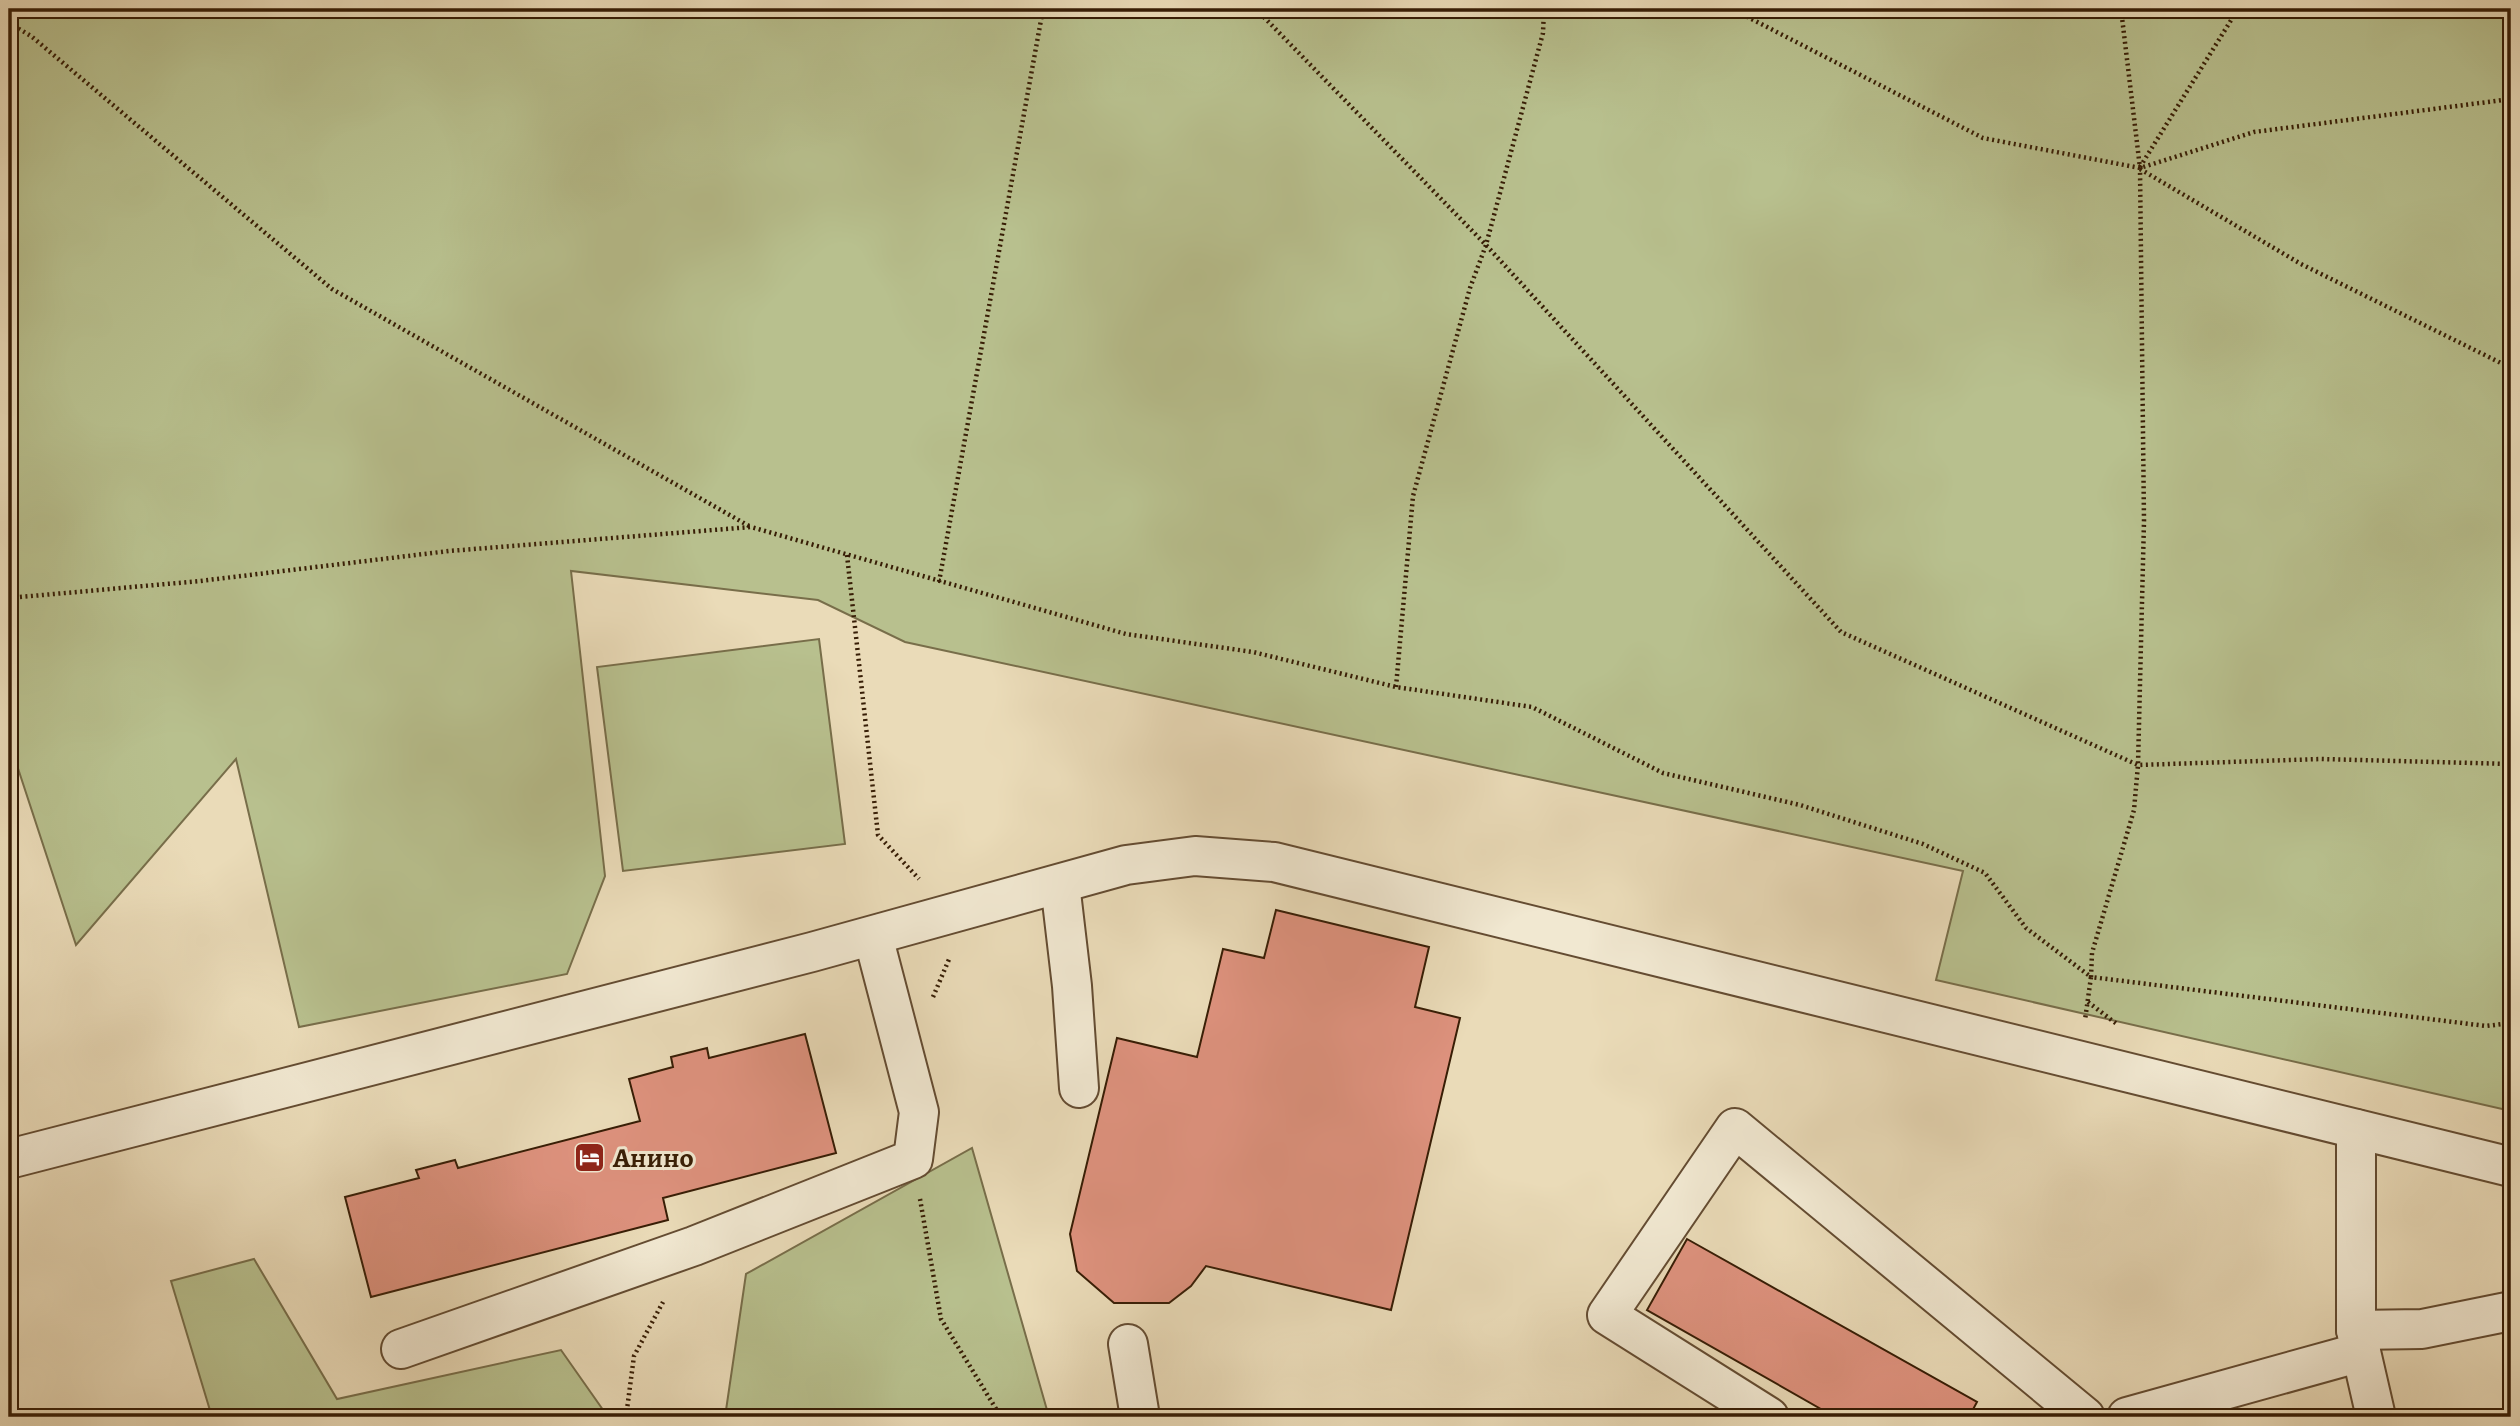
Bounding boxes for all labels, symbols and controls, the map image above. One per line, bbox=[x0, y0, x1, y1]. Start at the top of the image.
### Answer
place label: Анино bbox=[612, 1139, 694, 1177]
hotel icon: Анино bbox=[573, 1141, 607, 1175]

